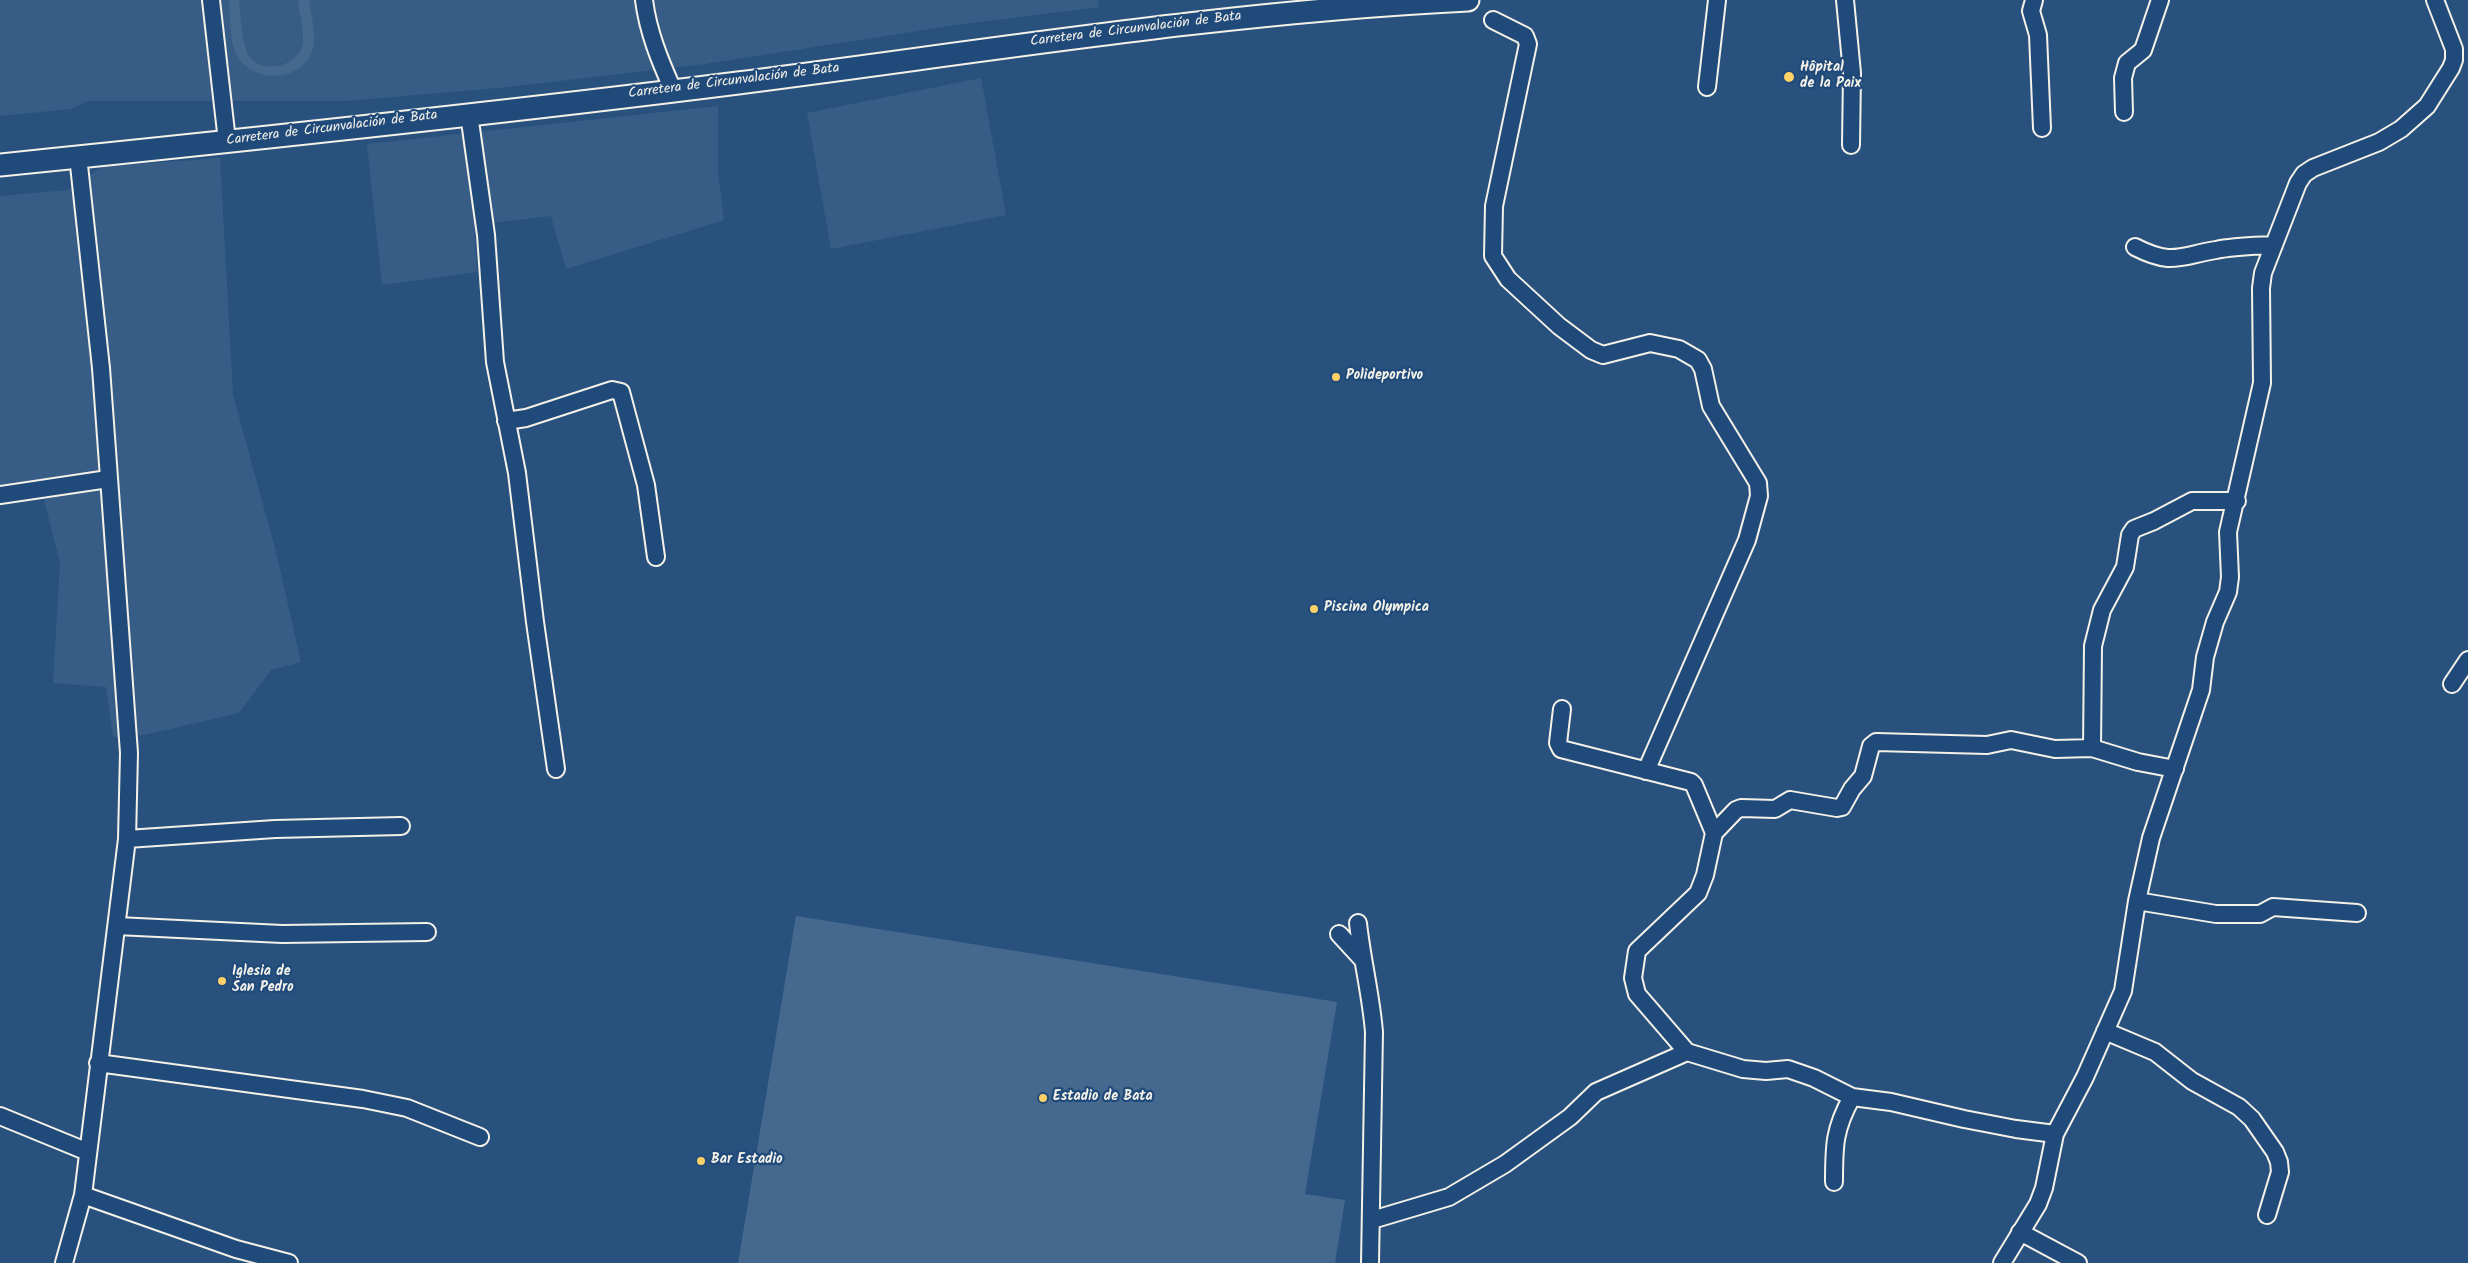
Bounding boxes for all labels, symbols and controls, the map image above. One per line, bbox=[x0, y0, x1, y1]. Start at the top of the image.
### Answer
street label: Carretera de Circunvalación de Bata bbox=[1030, 9, 1242, 51]
street label: Carretera de Circunvalación de Bata bbox=[628, 61, 840, 103]
place label: Hôpital de la Paix bbox=[1800, 61, 1861, 94]
marker: Hôpital de la Paix bbox=[1782, 70, 1796, 84]
street label: Carretera de Circunvalación de Bata bbox=[226, 108, 438, 150]
place label: Polideportivo bbox=[1346, 369, 1423, 385]
marker: Polideportivo bbox=[1330, 371, 1342, 383]
place label: Piscina Olympica bbox=[1324, 601, 1429, 617]
marker: Piscina Olympica bbox=[1308, 603, 1320, 615]
place label: Iglesia de San Pedro bbox=[232, 965, 294, 998]
marker: Iglesia de San Pedro bbox=[216, 975, 228, 987]
place label: Estadio de Bata bbox=[1053, 1090, 1153, 1106]
marker: Estadio de Bata bbox=[1037, 1092, 1049, 1104]
place label: Bar Estadio bbox=[711, 1153, 783, 1169]
marker: Bar Estadio bbox=[695, 1155, 707, 1167]

